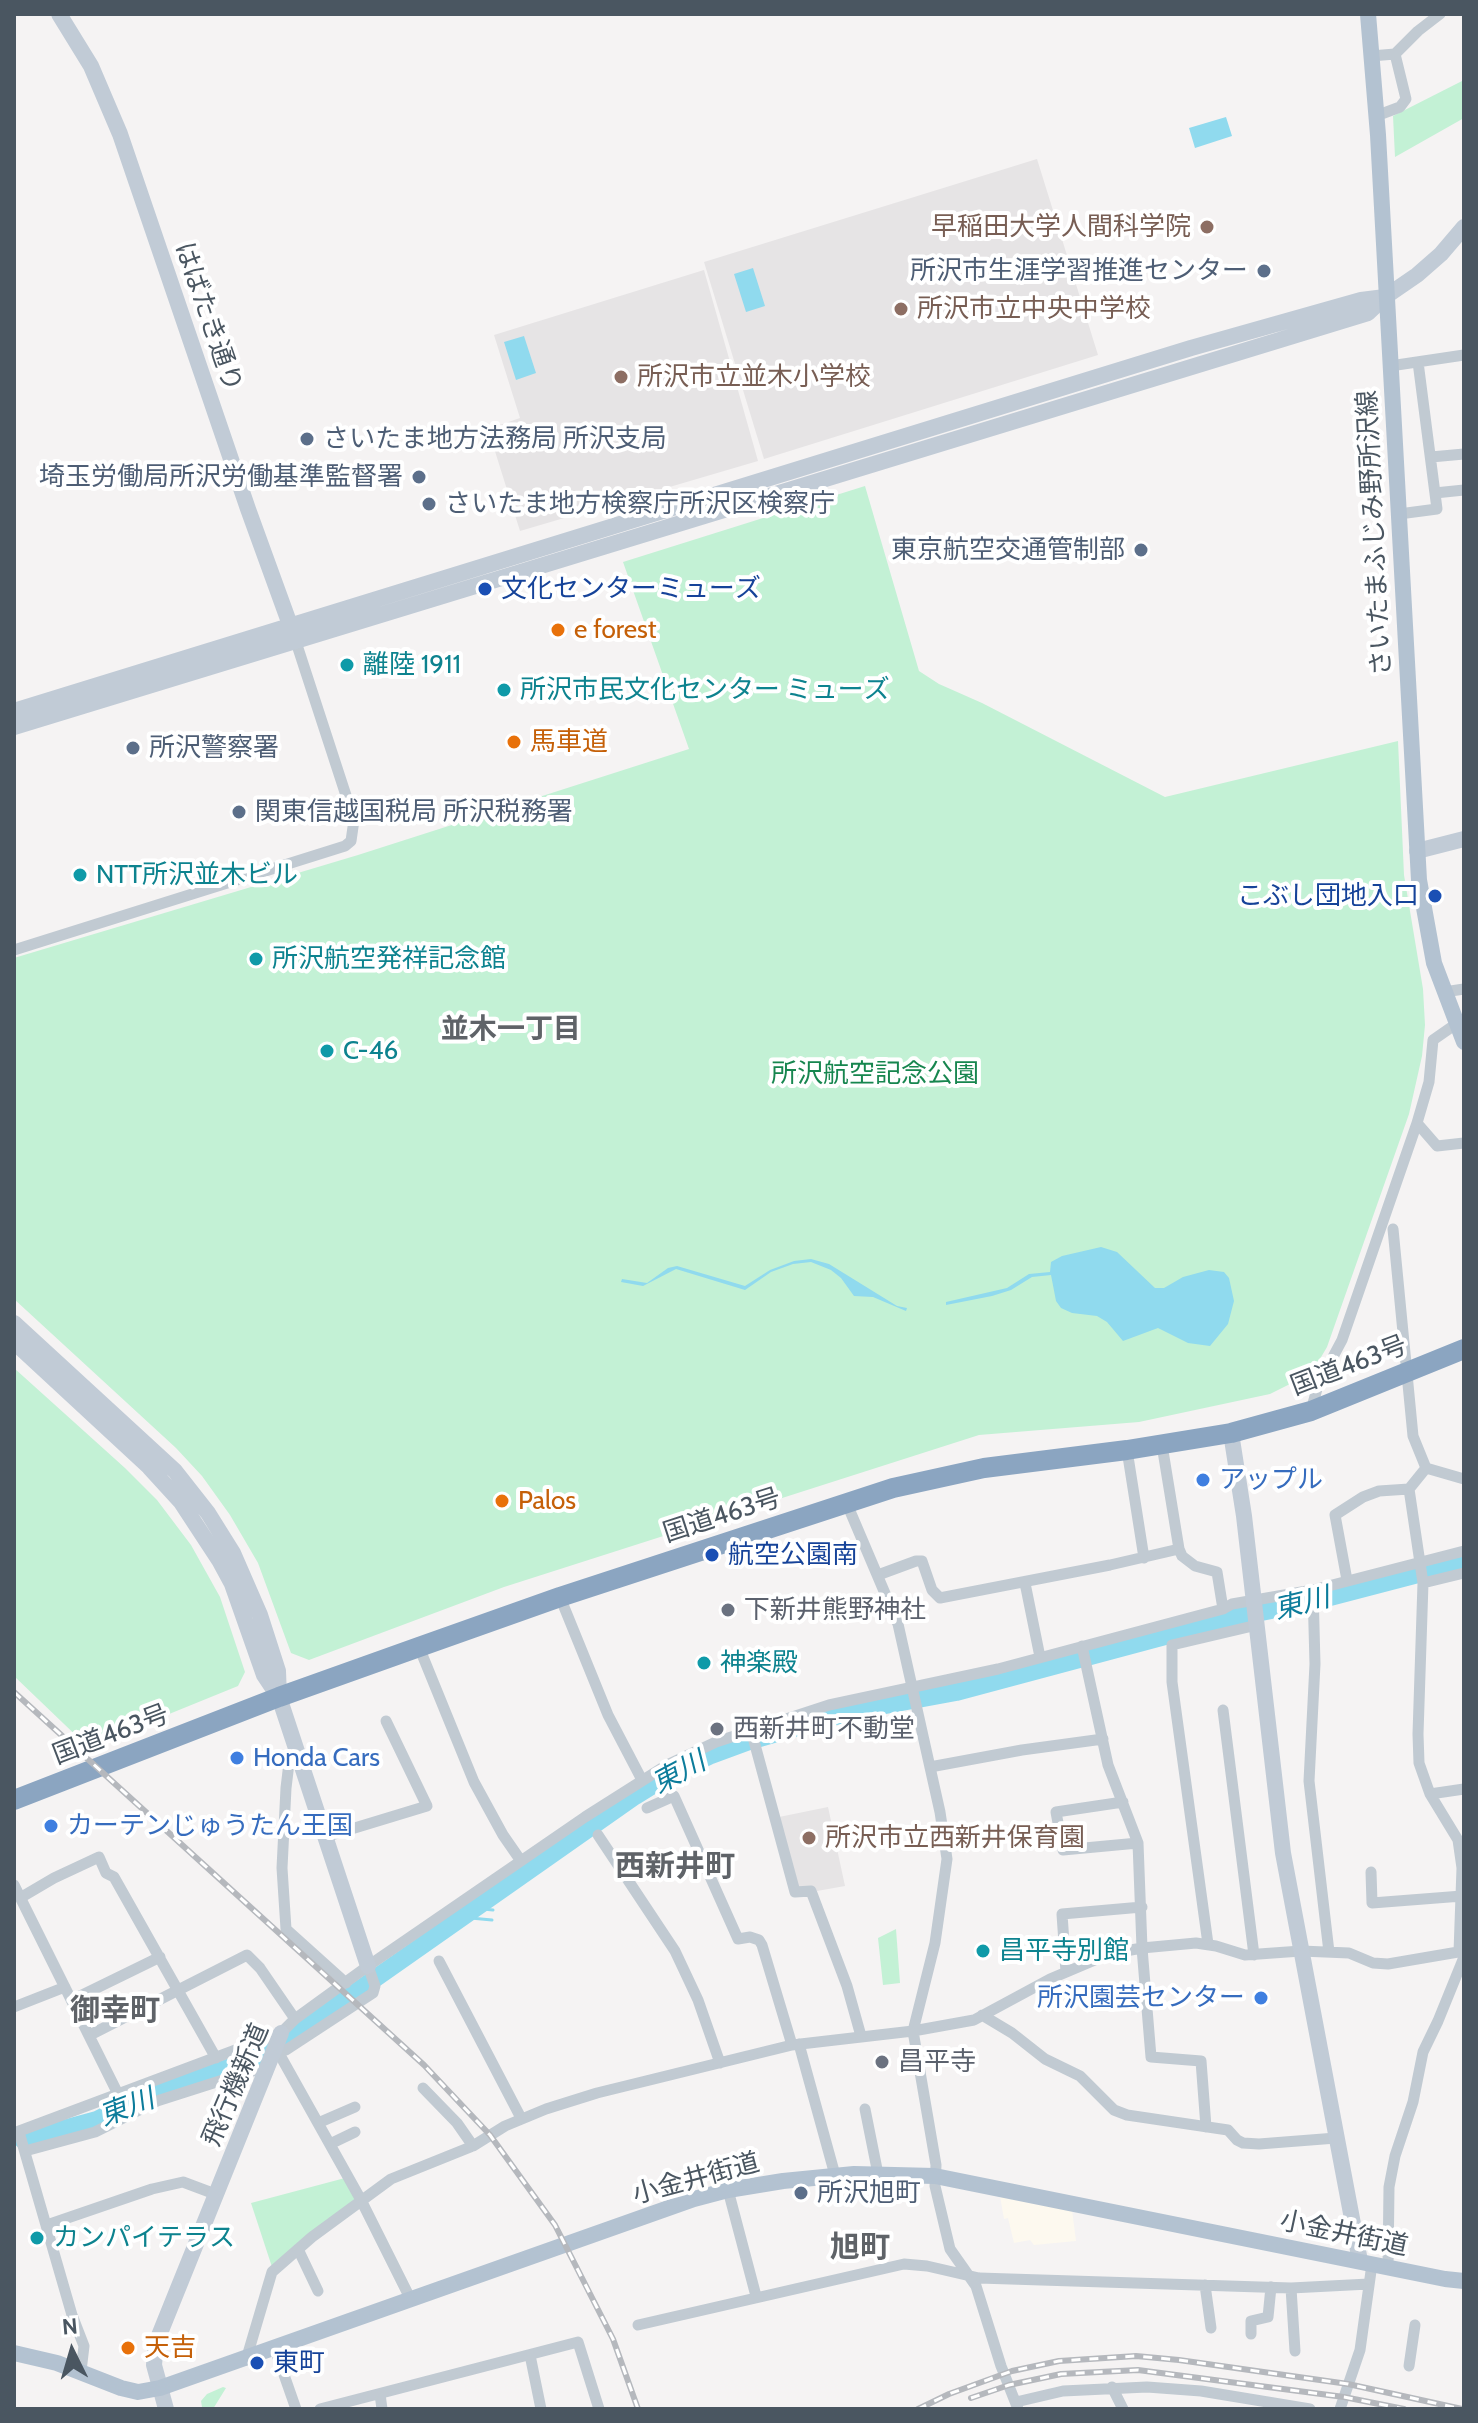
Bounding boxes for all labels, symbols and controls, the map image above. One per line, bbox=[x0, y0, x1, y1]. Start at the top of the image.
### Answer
place label: 早稲田大学人間科学院 bbox=[931, 211, 1191, 243]
marker: 早稲田大学人間科学院 bbox=[1198, 218, 1216, 236]
street label: はばたき通り bbox=[168, 238, 248, 396]
place label: 所沢市生涯学習推進センター bbox=[910, 255, 1248, 287]
marker: 所沢市生涯学習推進センター bbox=[1255, 262, 1273, 280]
place label: 所沢市立中央中学校 bbox=[917, 293, 1151, 325]
marker: 所沢市立中央中学校 bbox=[892, 300, 910, 318]
place label: 所沢市立並木小学校 bbox=[637, 361, 871, 393]
marker: 所沢市立並木小学校 bbox=[612, 368, 630, 386]
street label: さいたまふじみ野所沢線 bbox=[1352, 389, 1398, 677]
place label: さいたま地方法務局 所沢支局 bbox=[323, 423, 667, 455]
marker: さいたま地方法務局 所沢支局 bbox=[298, 430, 316, 448]
place label: 埼玉労働局所沢労働基準監督署 bbox=[39, 461, 403, 493]
marker: 埼玉労働局所沢労働基準監督署 bbox=[410, 468, 428, 486]
place label: さいたま地方検察庁所沢区検察庁 bbox=[445, 488, 835, 520]
marker: さいたま地方検察庁所沢区検察庁 bbox=[420, 495, 438, 513]
place label: 東京航空交通管制部 bbox=[891, 534, 1125, 566]
marker: 東京航空交通管制部 bbox=[1132, 541, 1150, 559]
place label: 文化センターミューズ bbox=[501, 573, 761, 605]
marker: 文化センターミューズ bbox=[476, 580, 494, 598]
place label: e forest bbox=[574, 614, 657, 646]
marker: e forest bbox=[549, 621, 567, 639]
place label: 離陸 1911 bbox=[363, 649, 461, 681]
marker: 離陸 1911 bbox=[338, 656, 356, 674]
place label: 所沢市民文化センター ミューズ bbox=[520, 674, 890, 706]
marker: 所沢市民文化センター ミューズ bbox=[495, 681, 513, 699]
place label: 馬車道 bbox=[530, 726, 608, 758]
place label: 所沢警察署 bbox=[149, 732, 279, 764]
marker: 馬車道 bbox=[505, 733, 523, 751]
marker: 所沢警察署 bbox=[124, 739, 142, 757]
place label: 関東信越国税局 所沢税務署 bbox=[255, 796, 573, 828]
marker: 関東信越国税局 所沢税務署 bbox=[230, 803, 248, 821]
place label: NTT所沢並木ビル bbox=[96, 859, 298, 891]
marker: NTT所沢並木ビル bbox=[71, 866, 89, 884]
place label: こぶし団地入口 bbox=[1237, 880, 1419, 912]
marker: こぶし団地入口 bbox=[1426, 887, 1444, 905]
place label: 所沢航空発祥記念館 bbox=[272, 943, 506, 975]
marker: 所沢航空発祥記念館 bbox=[247, 950, 265, 968]
district label: 並木一丁目 bbox=[441, 1013, 581, 1047]
place label: C-46 bbox=[343, 1035, 398, 1067]
marker: C-46 bbox=[318, 1042, 336, 1060]
park label: 所沢航空記念公園 bbox=[771, 1058, 979, 1090]
street label: 国道463号 bbox=[1287, 1330, 1411, 1402]
place label: アップル bbox=[1219, 1464, 1323, 1496]
marker: アップル bbox=[1194, 1471, 1212, 1489]
street label: 国道463号 bbox=[659, 1482, 785, 1550]
place label: Palos bbox=[518, 1485, 576, 1517]
marker: Palos bbox=[493, 1492, 511, 1510]
place label: 航空公園南 bbox=[728, 1539, 858, 1571]
marker: 航空公園南 bbox=[703, 1546, 721, 1564]
water label: 東川 bbox=[1271, 1581, 1333, 1627]
place label: 下新井熊野神社 bbox=[744, 1594, 926, 1626]
marker: 下新井熊野神社 bbox=[719, 1601, 737, 1619]
place label: 神楽殿 bbox=[720, 1647, 798, 1679]
marker: 神楽殿 bbox=[695, 1654, 713, 1672]
street label: 国道463号 bbox=[49, 1699, 173, 1771]
place label: 西新井町不動堂 bbox=[733, 1713, 915, 1745]
marker: 西新井町不動堂 bbox=[708, 1720, 726, 1738]
place label: Honda Cars bbox=[253, 1742, 380, 1774]
water label: 東川 bbox=[646, 1745, 712, 1801]
marker: Honda Cars bbox=[228, 1749, 246, 1767]
place label: カーテンじゅうたん王国 bbox=[67, 1810, 353, 1842]
marker: カーテンじゅうたん王国 bbox=[42, 1817, 60, 1835]
place label: 所沢市立西新井保育園 bbox=[825, 1822, 1085, 1854]
marker: 所沢市立西新井保育園 bbox=[800, 1829, 818, 1847]
district label: 西新井町 bbox=[615, 1849, 735, 1885]
place label: 昌平寺別館 bbox=[999, 1935, 1129, 1967]
marker: 昌平寺別館 bbox=[974, 1942, 992, 1960]
place label: 所沢園芸センター bbox=[1037, 1982, 1245, 2014]
marker: 所沢園芸センター bbox=[1252, 1989, 1270, 2007]
district label: 御幸町 bbox=[70, 1993, 160, 2029]
street label: 飛行機新道 bbox=[196, 2019, 276, 2151]
place label: 昌平寺 bbox=[898, 2046, 976, 2078]
marker: 昌平寺 bbox=[873, 2053, 891, 2071]
water label: 東川 bbox=[95, 2082, 159, 2134]
street label: 小金井街道 bbox=[629, 2147, 763, 2211]
place label: 所沢旭町 bbox=[817, 2177, 921, 2209]
marker: 所沢旭町 bbox=[792, 2184, 810, 2202]
street label: 小金井街道 bbox=[1277, 2205, 1411, 2263]
place label: カンパイテラス bbox=[53, 2222, 235, 2254]
marker: カンパイテラス bbox=[28, 2229, 46, 2247]
district label: 旭町 bbox=[830, 2230, 890, 2266]
north arrow bbox=[32, 2311, 112, 2391]
text: N bbox=[61, 2312, 79, 2341]
place label: 天吉 bbox=[144, 2332, 196, 2364]
marker: 天吉 bbox=[119, 2339, 137, 2357]
place label: 東町 bbox=[273, 2347, 325, 2379]
marker: 東町 bbox=[248, 2354, 266, 2372]

